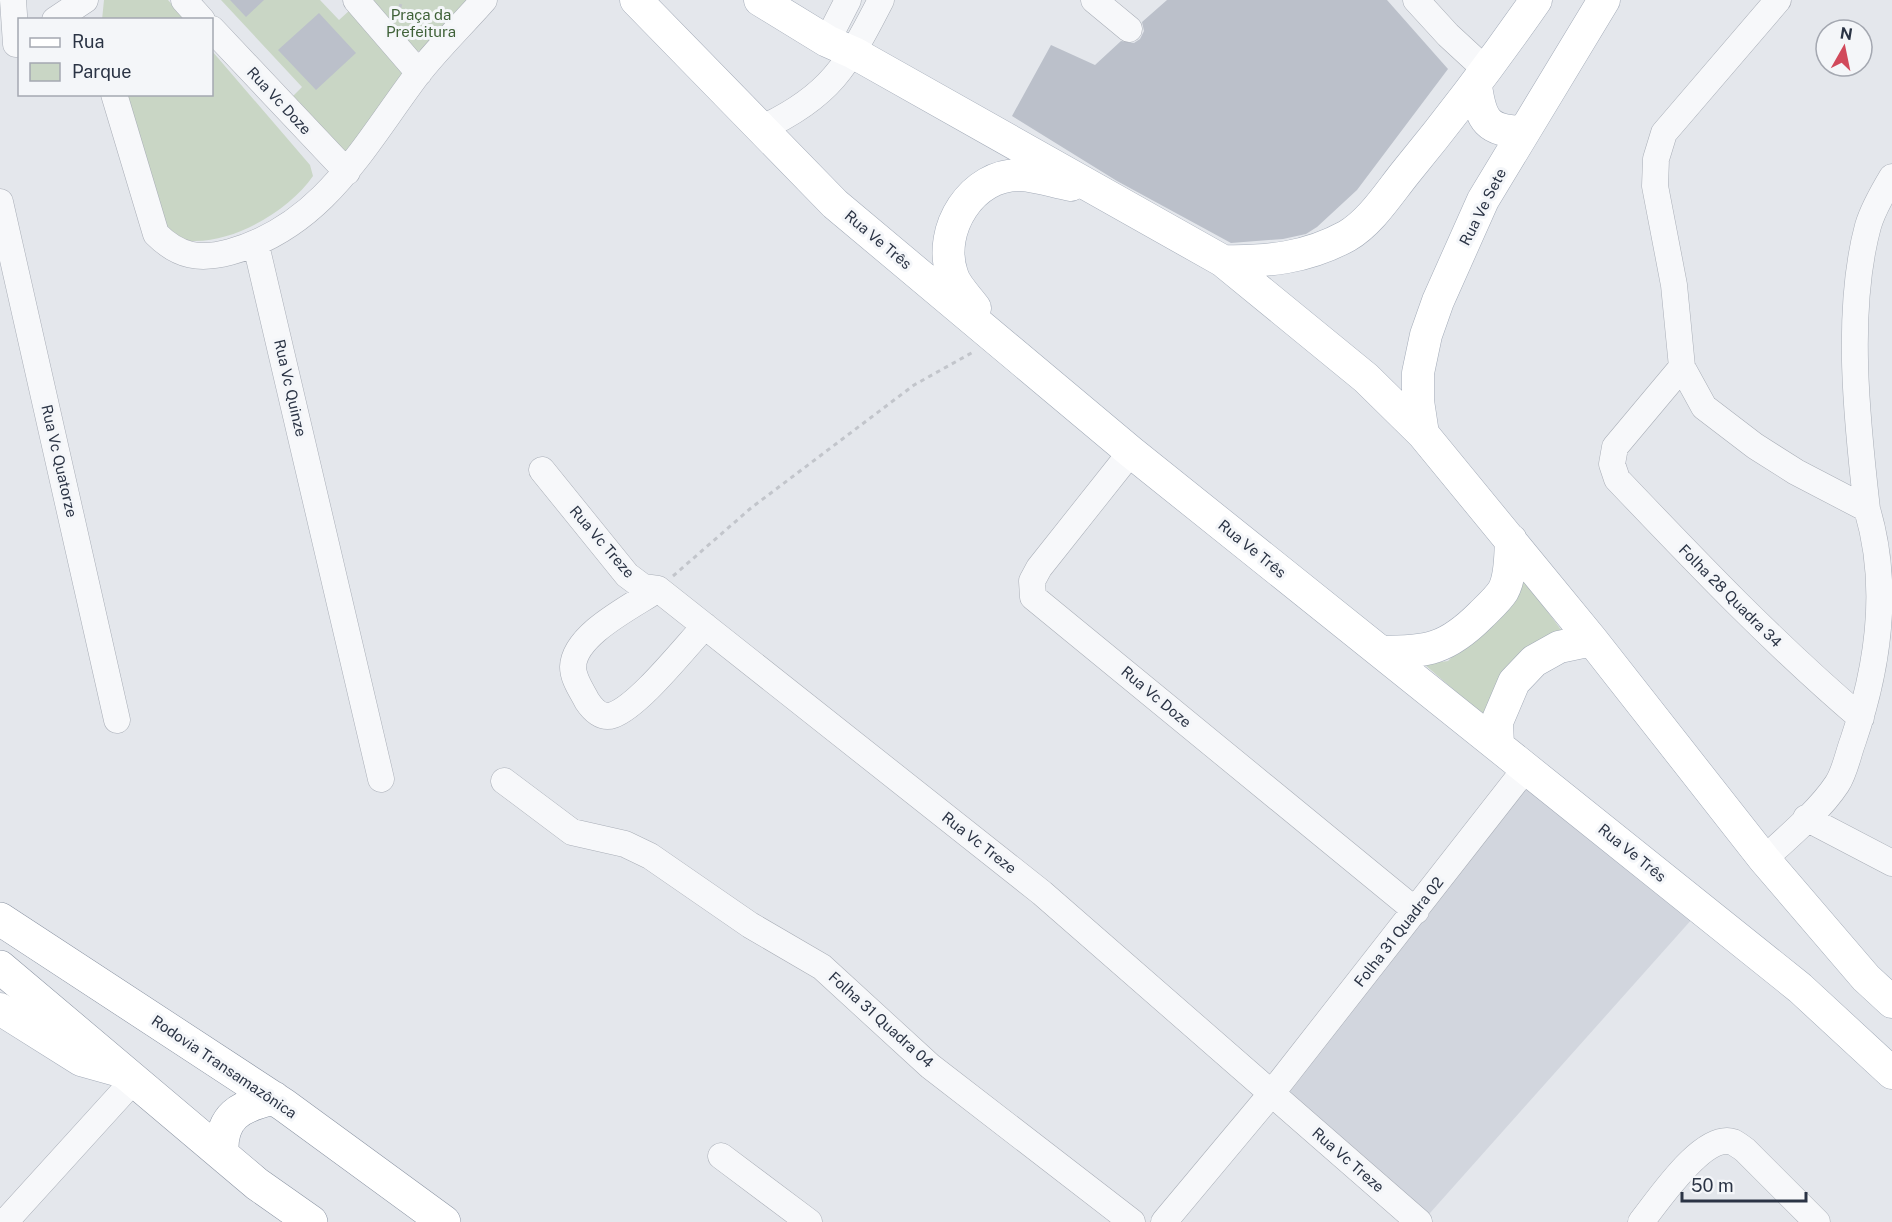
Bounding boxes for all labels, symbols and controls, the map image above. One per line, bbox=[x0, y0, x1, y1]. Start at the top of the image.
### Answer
park label: Praça da Prefeitura bbox=[386, 6, 456, 40]
legend bbox=[18, 18, 213, 96]
north arrow bbox=[1814, 18, 1874, 78]
text: N bbox=[1839, 23, 1854, 44]
text: Rua bbox=[72, 31, 104, 52]
text: Parque bbox=[72, 61, 132, 82]
street label: Rua Vc Doze bbox=[244, 63, 315, 138]
street label: Rua Ve Sete bbox=[1456, 165, 1509, 248]
street label: Rua Ve Três bbox=[841, 207, 915, 272]
street label: Rua Vc Quinze bbox=[271, 337, 310, 438]
street label: Rua Vc Quatorze bbox=[38, 403, 81, 519]
street label: Rua Vc Treze bbox=[567, 502, 638, 581]
street label: Rua Ve Três bbox=[1215, 516, 1290, 581]
street label: Folha 28 Quadra 34 bbox=[1676, 541, 1785, 650]
street label: Rua Vc Doze bbox=[1118, 663, 1195, 731]
street label: Rua Vc Treze bbox=[939, 808, 1020, 877]
street label: Rua Ve Três bbox=[1595, 820, 1670, 885]
street label: Folha 31 Quadra 02 bbox=[1351, 873, 1447, 990]
street label: Folha 31 Quadra 04 bbox=[826, 968, 937, 1071]
street label: Rodovia Transamazônica bbox=[149, 1012, 300, 1122]
street label: Rua Vc Treze bbox=[1309, 1124, 1388, 1195]
scale bar bbox=[1682, 1165, 1806, 1203]
text: 50 m bbox=[1691, 1175, 1734, 1196]

